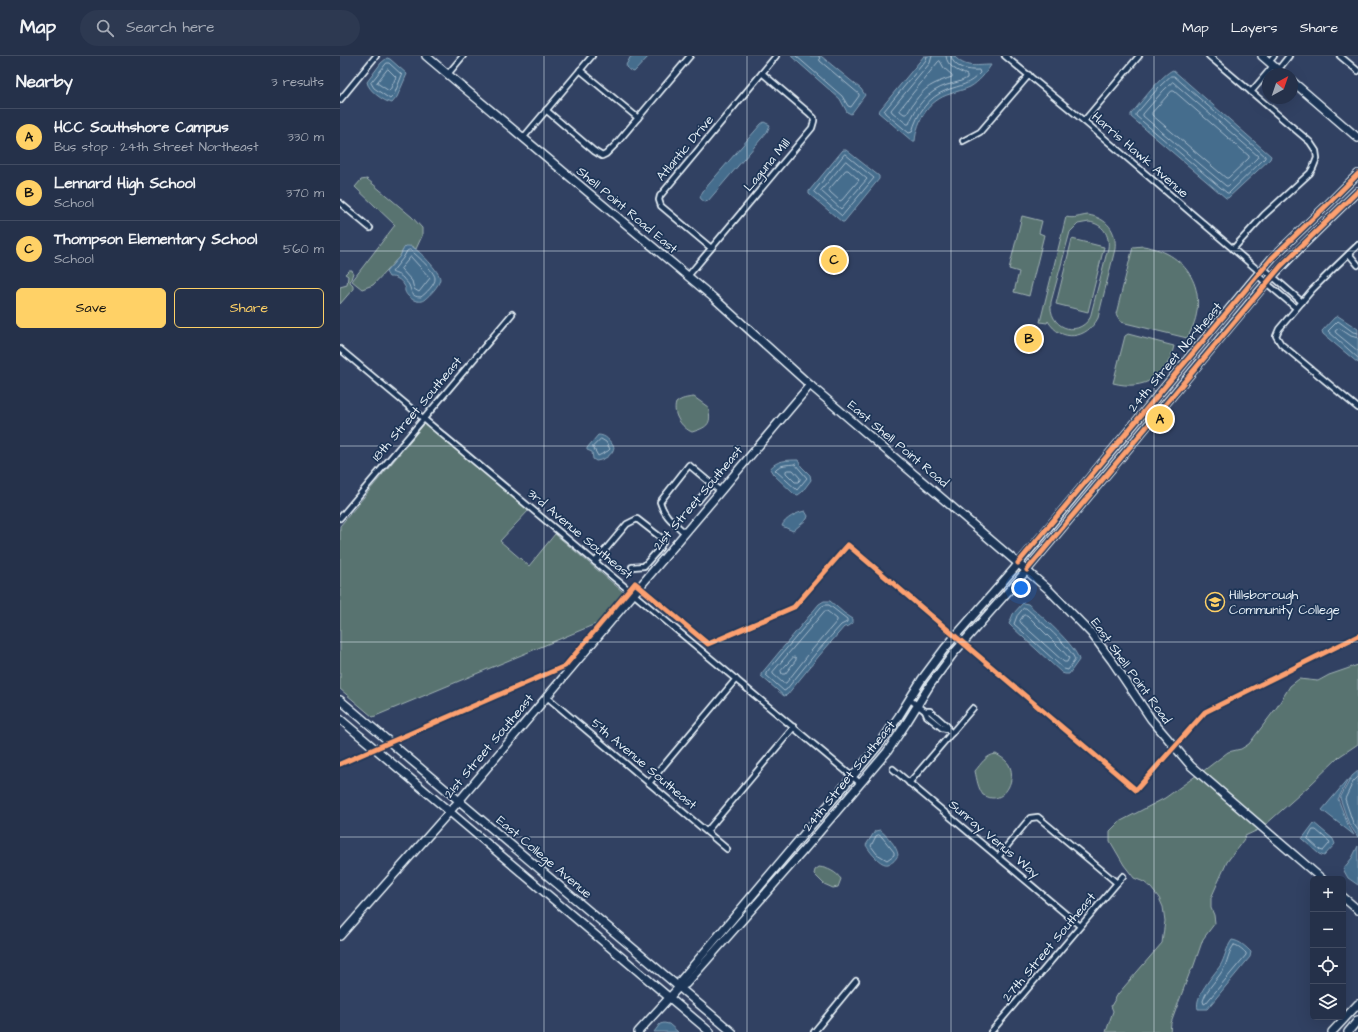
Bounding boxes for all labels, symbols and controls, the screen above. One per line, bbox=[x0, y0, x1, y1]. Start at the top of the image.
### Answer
search box bbox=[80, 10, 360, 46]
text: Map bbox=[20, 14, 56, 41]
icon: search bbox=[94, 17, 116, 39]
text: Search here bbox=[126, 17, 215, 38]
text: Map bbox=[1182, 18, 1209, 38]
text: Layers bbox=[1231, 18, 1278, 38]
text: Share bbox=[1300, 18, 1338, 38]
north arrow bbox=[1262, 68, 1298, 104]
text: Nearby bbox=[16, 70, 73, 94]
text: 3 results bbox=[271, 73, 324, 91]
street label: Harris Hawk Avenue bbox=[1088, 108, 1192, 202]
street label: Atlantic Drive bbox=[652, 111, 718, 185]
text: HCC Southshore Campus bbox=[54, 117, 229, 138]
text: A bbox=[25, 128, 33, 146]
text: 330 m bbox=[287, 128, 324, 146]
street label: Laguna Mill bbox=[740, 135, 795, 196]
text: Bus stop · 24th Street Northeast bbox=[54, 138, 258, 156]
street label: Shell Point Road East bbox=[573, 162, 682, 258]
text: Lennard High School bbox=[54, 173, 195, 194]
text: B bbox=[24, 184, 34, 202]
text: 370 m bbox=[286, 184, 324, 202]
text: School bbox=[54, 194, 94, 212]
text: Thompson Elementary School bbox=[54, 229, 257, 250]
text: C bbox=[24, 240, 34, 258]
text: 560 m bbox=[283, 240, 324, 258]
pin: C bbox=[821, 245, 847, 275]
text: School bbox=[54, 250, 94, 268]
button: Save bbox=[16, 288, 166, 328]
button: Share bbox=[174, 288, 324, 328]
street label: 24th Street Northeast bbox=[1124, 298, 1227, 416]
pin: B bbox=[1016, 324, 1042, 354]
street label: 18th Street Southeast bbox=[368, 352, 467, 465]
street label: East Shell Point Road bbox=[844, 396, 953, 492]
pin: A bbox=[1147, 404, 1173, 434]
street label: 21st Street Southeast bbox=[649, 442, 747, 554]
street label: 3rd Avenue Southeast bbox=[523, 485, 637, 584]
your location bbox=[1011, 578, 1031, 598]
place label: Hillsborough Community College bbox=[1229, 586, 1340, 620]
school or university icon: Hillsborough Community College bbox=[1204, 591, 1226, 613]
street label: East Shell Point Road bbox=[1086, 614, 1176, 728]
street label: 21st Street Southeast bbox=[440, 690, 538, 802]
street label: 5th Avenue Southeast bbox=[587, 714, 701, 814]
street label: 24th Street Southeast bbox=[799, 716, 900, 835]
street label: Sunray Venus Way bbox=[944, 796, 1043, 883]
street label: East College Avenue bbox=[492, 811, 596, 903]
map controls bbox=[1310, 876, 1346, 1020]
button: + bbox=[1310, 876, 1346, 912]
street label: 27th Street Southeast bbox=[998, 888, 1100, 1005]
button: − bbox=[1310, 912, 1346, 948]
button: locate bbox=[1310, 948, 1346, 984]
button: layers bbox=[1310, 984, 1346, 1020]

